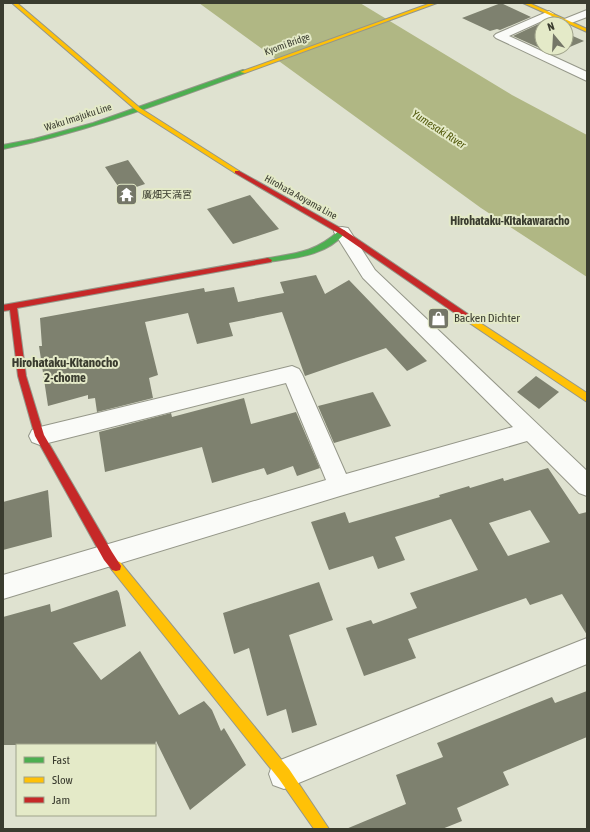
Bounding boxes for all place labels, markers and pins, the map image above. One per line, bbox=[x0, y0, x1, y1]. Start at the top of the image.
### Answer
temple icon: 廣畑天満宮 bbox=[114, 181, 140, 207]
place label: 廣畑天満宮 bbox=[142, 189, 192, 200]
shop icon: Backen Dichter bbox=[425, 305, 451, 331]
place label: Backen Dichter bbox=[454, 311, 520, 325]

